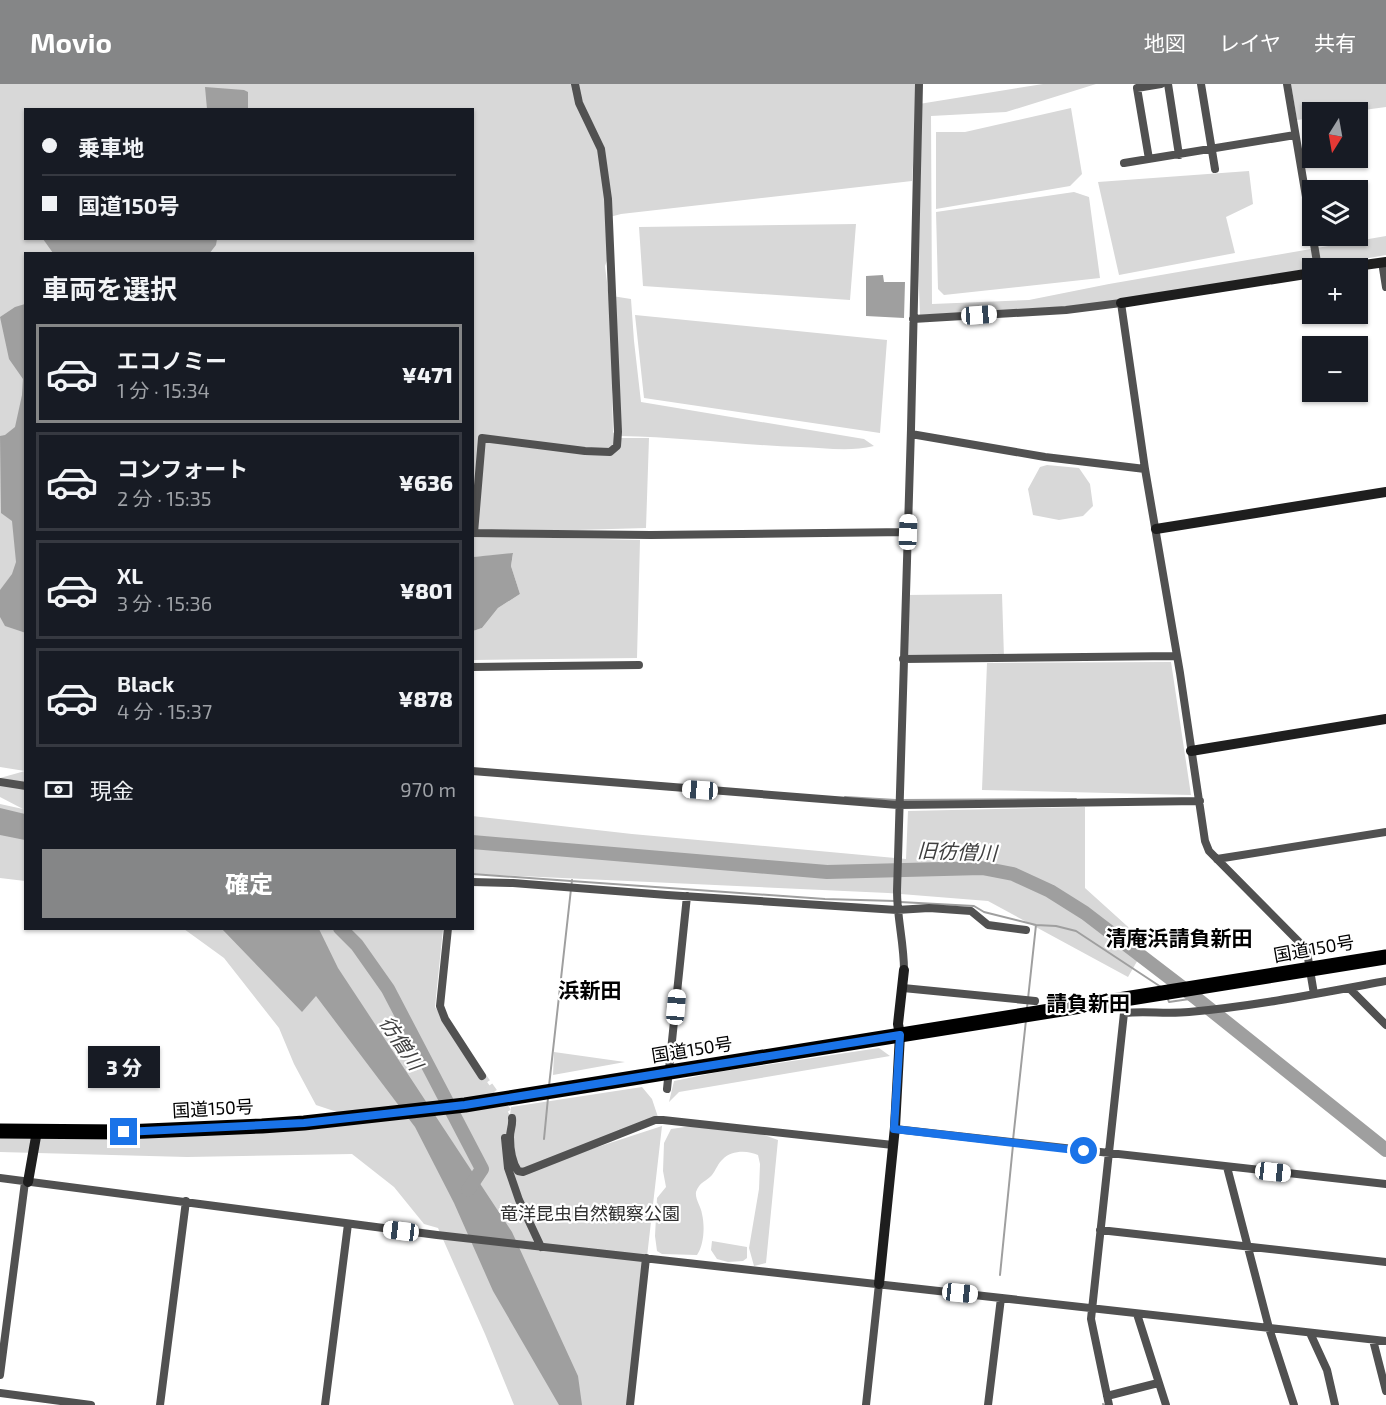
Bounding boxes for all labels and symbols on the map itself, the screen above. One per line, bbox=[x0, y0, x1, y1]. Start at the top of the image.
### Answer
north arrow bbox=[1302, 102, 1368, 168]
car bbox=[960, 305, 998, 325]
car bbox=[898, 514, 918, 550]
car bbox=[681, 780, 719, 800]
water label: 旧彷僧川 bbox=[917, 838, 999, 864]
district label: 清庵浜請負新田 bbox=[1106, 925, 1253, 950]
street label: 国道150号 bbox=[1272, 930, 1356, 966]
district label: 浜新田 bbox=[559, 977, 622, 1002]
car bbox=[665, 988, 687, 1026]
district label: 請負新田 bbox=[1046, 990, 1130, 1015]
water label: 彷僧川 bbox=[375, 1011, 430, 1076]
street label: 国道150号 bbox=[650, 1032, 734, 1066]
callout: 3 分 bbox=[88, 1045, 160, 1087]
street label: 国道150号 bbox=[172, 1095, 254, 1121]
route end bbox=[110, 1118, 137, 1145]
route start bbox=[1070, 1137, 1097, 1164]
car bbox=[1254, 1161, 1292, 1183]
park label: 竜洋昆虫自然観察公園 bbox=[500, 1202, 680, 1224]
car bbox=[382, 1220, 420, 1242]
car bbox=[941, 1282, 979, 1304]

